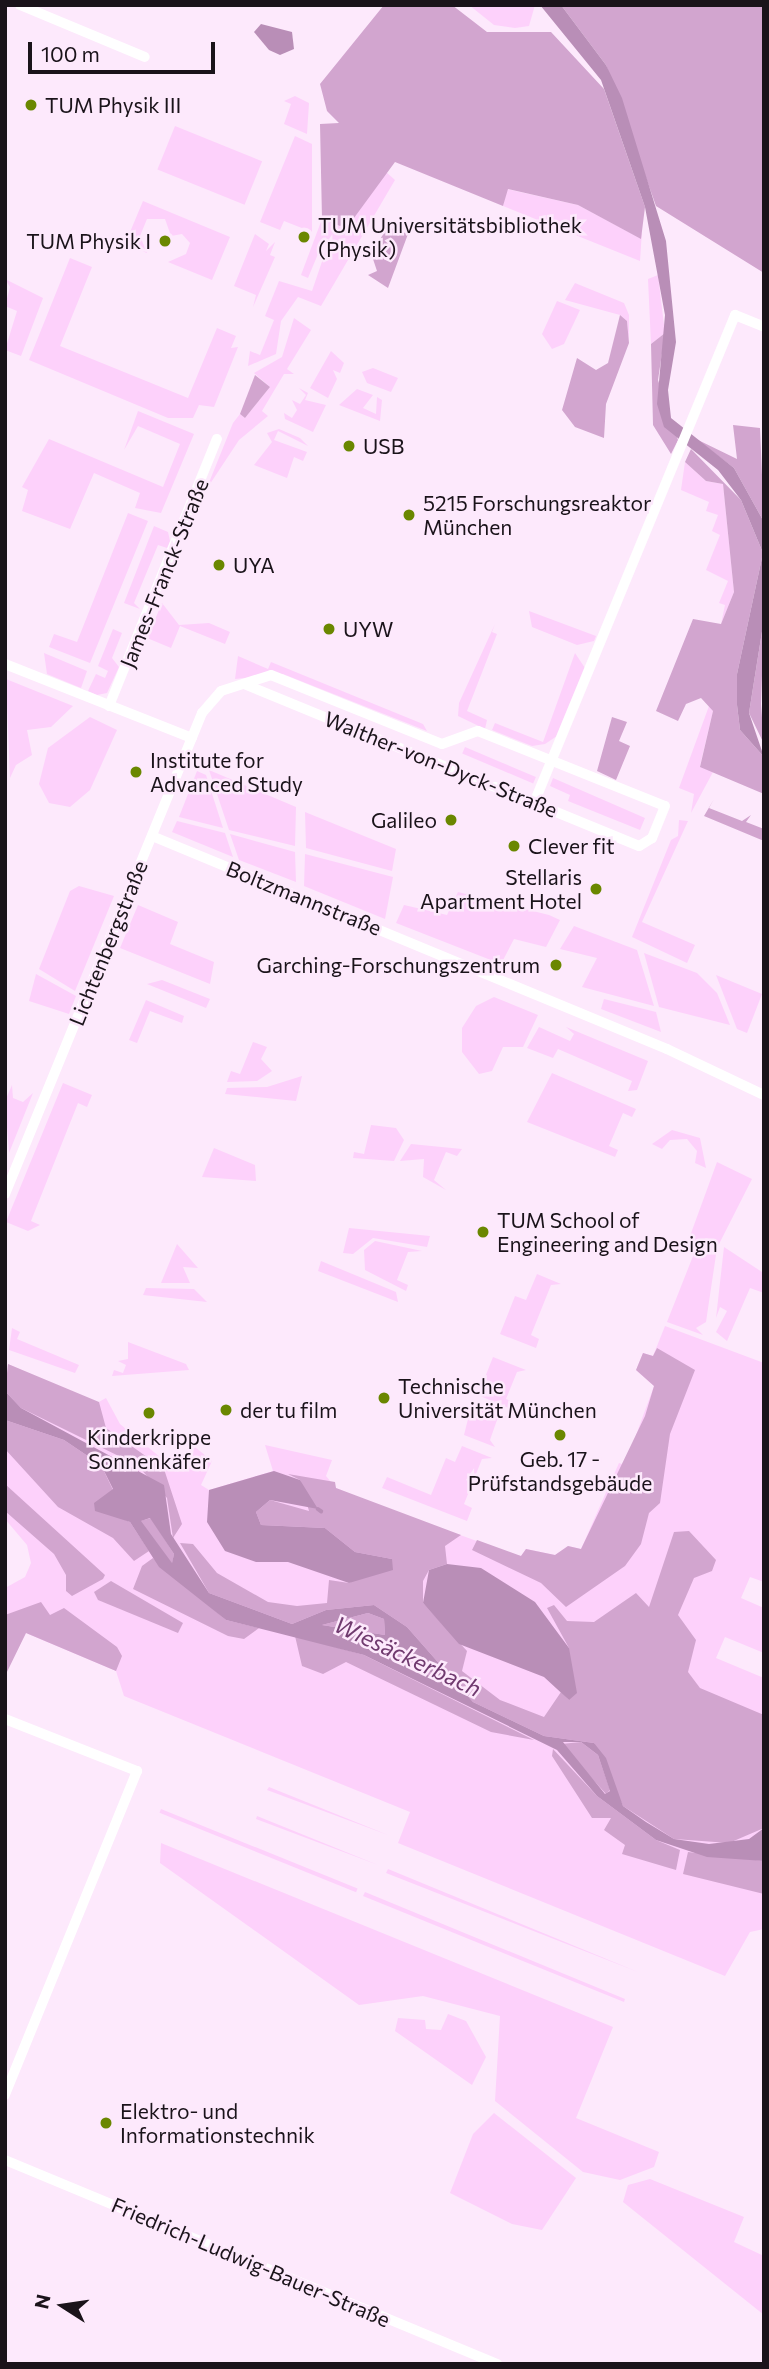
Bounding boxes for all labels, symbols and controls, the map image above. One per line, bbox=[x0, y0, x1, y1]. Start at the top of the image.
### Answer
scale bar bbox=[32, 28, 219, 72]
text: 100 m bbox=[41, 41, 100, 66]
place label: TUM Physik III bbox=[45, 92, 181, 118]
marker: TUM Physik III bbox=[23, 97, 39, 113]
place label: TUM Universitätsbibliothek (Physik) bbox=[318, 212, 582, 262]
place label: TUM Physik I bbox=[26, 228, 151, 254]
marker: TUM Universitätsbibliothek (Physik) bbox=[296, 229, 312, 245]
marker: TUM Physik I bbox=[157, 233, 173, 249]
place label: USB bbox=[363, 433, 404, 459]
marker: USB bbox=[341, 438, 357, 454]
street label: James-Franck-Straße bbox=[115, 475, 213, 671]
place label: 5215 Forschungsreaktor München bbox=[423, 490, 651, 540]
marker: 5215 Forschungsreaktor München bbox=[401, 507, 417, 523]
place label: UYA bbox=[233, 552, 275, 578]
marker: UYA bbox=[211, 557, 227, 573]
place label: UYW bbox=[343, 616, 393, 642]
marker: UYW bbox=[321, 621, 337, 637]
street label: Walther-von-Dyck-Straße bbox=[321, 706, 561, 822]
place label: Institute for Advanced Study bbox=[150, 747, 303, 797]
marker: Institute for Advanced Study bbox=[128, 764, 144, 780]
place label: Galileo bbox=[371, 807, 437, 833]
marker: Galileo bbox=[443, 812, 459, 828]
place label: Clever fit bbox=[528, 833, 615, 859]
marker: Clever fit bbox=[506, 838, 522, 854]
street label: Boltzmannstraße bbox=[223, 855, 385, 941]
street label: Lichtenbergstraße bbox=[63, 857, 153, 1029]
place label: Stellaris Apartment Hotel bbox=[420, 864, 582, 914]
marker: Stellaris Apartment Hotel bbox=[588, 881, 604, 897]
place label: Garching-Forschungszentrum bbox=[257, 952, 540, 978]
marker: Garching-Forschungszentrum bbox=[546, 955, 566, 975]
place label: TUM School of Engineering and Design bbox=[497, 1207, 718, 1257]
marker: TUM School of Engineering and Design bbox=[475, 1224, 491, 1240]
place label: Technische Universität München bbox=[398, 1373, 597, 1423]
marker: Technische Universität München bbox=[376, 1390, 392, 1406]
place label: der tu film bbox=[240, 1397, 337, 1423]
marker: der tu film bbox=[218, 1402, 234, 1418]
marker: Kinderkrippe Sonnenkäfer bbox=[141, 1405, 157, 1421]
place label: Kinderkrippe Sonnenkäfer bbox=[87, 1424, 211, 1474]
marker: Geb. 17 - Prüfstandsgebäude bbox=[552, 1427, 568, 1443]
place label: Geb. 17 - Prüfstandsgebäude bbox=[468, 1446, 652, 1496]
water label: Wiesäckerbach bbox=[330, 1610, 486, 1702]
place label: Elektro- und Informationstechnik bbox=[120, 2098, 315, 2148]
marker: Elektro- und Informationstechnik bbox=[98, 2115, 114, 2131]
street label: Friedrich-Ludwig-Bauer-Straße bbox=[108, 2192, 394, 2332]
north arrow bbox=[28, 2271, 98, 2341]
text: N bbox=[29, 2292, 55, 2311]

